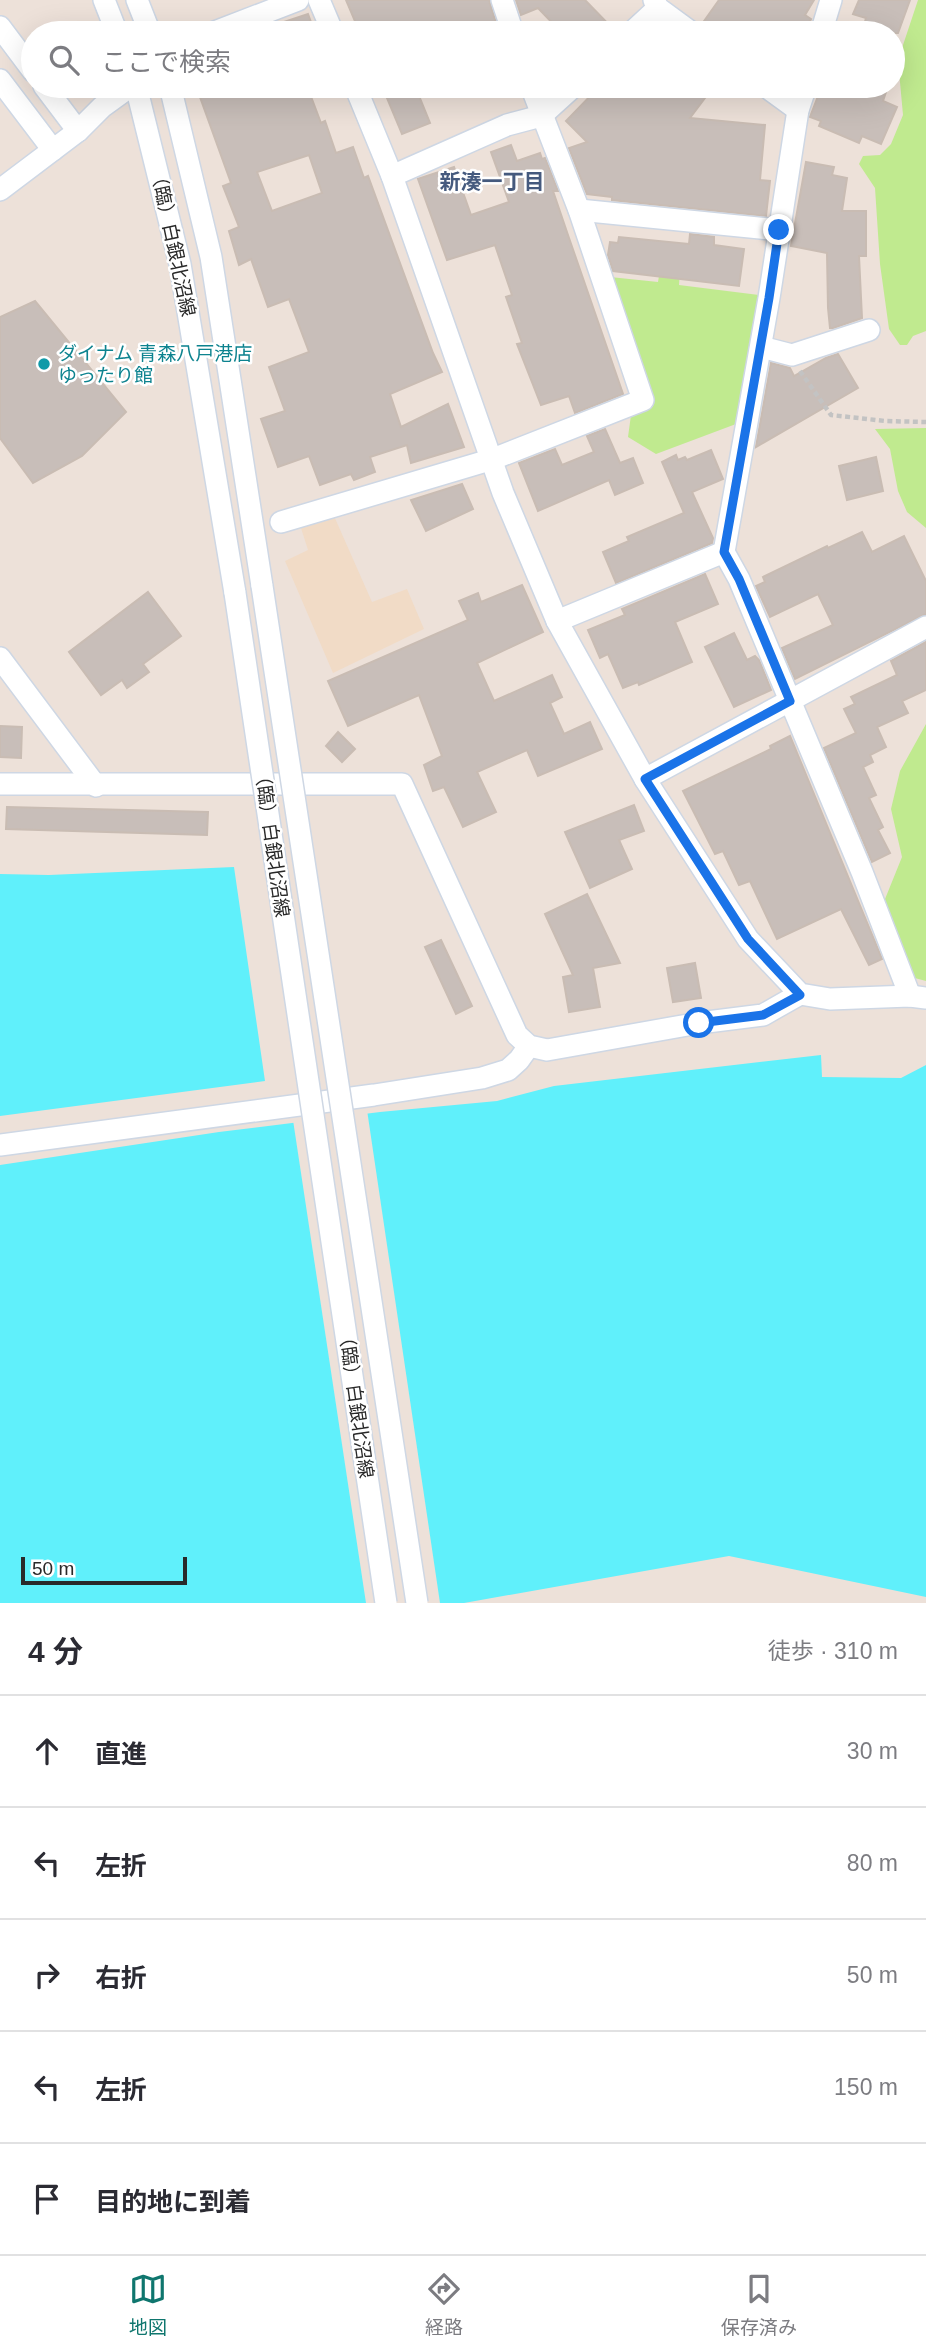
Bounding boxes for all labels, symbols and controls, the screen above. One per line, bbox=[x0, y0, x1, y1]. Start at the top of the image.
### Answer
search box bbox=[21, 21, 905, 98]
icon: search bbox=[45, 41, 83, 79]
text: ここで検索 bbox=[101, 47, 231, 77]
street label: （臨）白銀北沼線 bbox=[147, 165, 199, 319]
district label: 新湊一丁目 bbox=[440, 170, 545, 193]
route end bbox=[763, 214, 794, 245]
place label: ダイナム 青森八戸港店 ゆったり館 bbox=[58, 343, 252, 386]
marker: ダイナム 青森八戸港店 ゆったり館 bbox=[36, 356, 52, 372]
street label: （臨）白銀北沼線 bbox=[251, 765, 293, 919]
route start bbox=[683, 1007, 714, 1038]
street label: （臨）白銀北沼線 bbox=[335, 1326, 377, 1480]
scale bar bbox=[21, 1554, 187, 1586]
text: 50 m bbox=[32, 1558, 74, 1579]
text: 4 分 bbox=[28, 1635, 83, 1668]
text: 徒歩 · 310 m bbox=[768, 1638, 898, 1664]
icon: ahead bbox=[28, 1732, 66, 1770]
text: 30 m bbox=[847, 1738, 898, 1764]
text: 直進 bbox=[95, 1739, 147, 1769]
icon: left bbox=[28, 1844, 66, 1882]
text: 80 m bbox=[847, 1850, 898, 1876]
text: 左折 bbox=[95, 1851, 147, 1881]
icon: right bbox=[28, 1956, 66, 1994]
text: 50 m bbox=[847, 1962, 898, 1988]
text: 右折 bbox=[95, 1963, 147, 1993]
icon: left bbox=[28, 2068, 66, 2106]
text: 150 m bbox=[834, 2074, 898, 2100]
text: 左折 bbox=[95, 2075, 147, 2105]
icon: arrive bbox=[28, 2180, 66, 2218]
text: 目的地に到着 bbox=[95, 2187, 251, 2217]
tab: 地図 bbox=[129, 2270, 167, 2339]
tab: 経路 bbox=[425, 2270, 463, 2339]
tab: 保存済み bbox=[721, 2270, 797, 2339]

